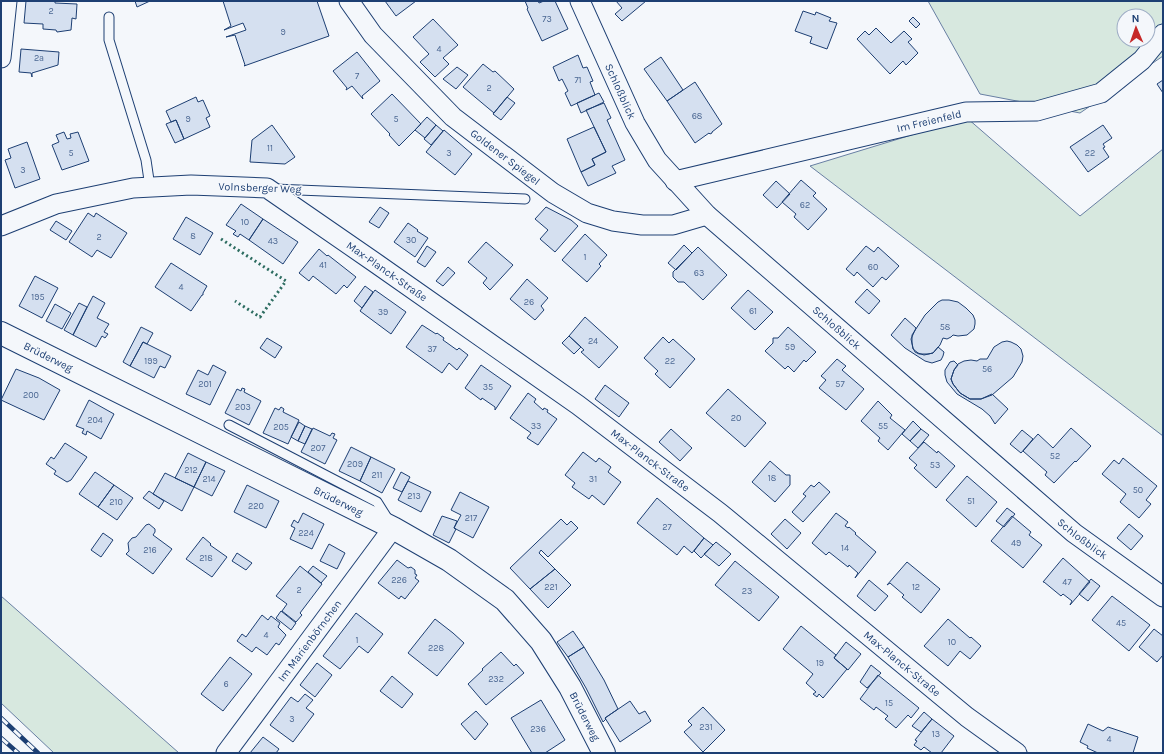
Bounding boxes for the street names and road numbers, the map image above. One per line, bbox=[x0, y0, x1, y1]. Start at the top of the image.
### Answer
street label: Schloßblick bbox=[603, 61, 639, 121]
street label: Im Freienfeld bbox=[895, 107, 963, 135]
street label: Goldener Spiegel bbox=[468, 126, 543, 188]
street label: Volnsberger Weg bbox=[218, 180, 303, 196]
street label: Max-Planck-Straße bbox=[344, 238, 430, 304]
street label: Schloßblick bbox=[810, 303, 864, 352]
street label: Brüderweg bbox=[22, 339, 76, 375]
street label: Max-Planck-Straße bbox=[608, 426, 693, 494]
street label: Brüderweg bbox=[312, 483, 366, 519]
street label: Schloßblick bbox=[1055, 515, 1110, 562]
street label: Im Marienbörnchen bbox=[275, 597, 344, 684]
street label: Max-Planck-Straße bbox=[861, 628, 944, 699]
street label: Brüderweg bbox=[567, 689, 603, 744]

